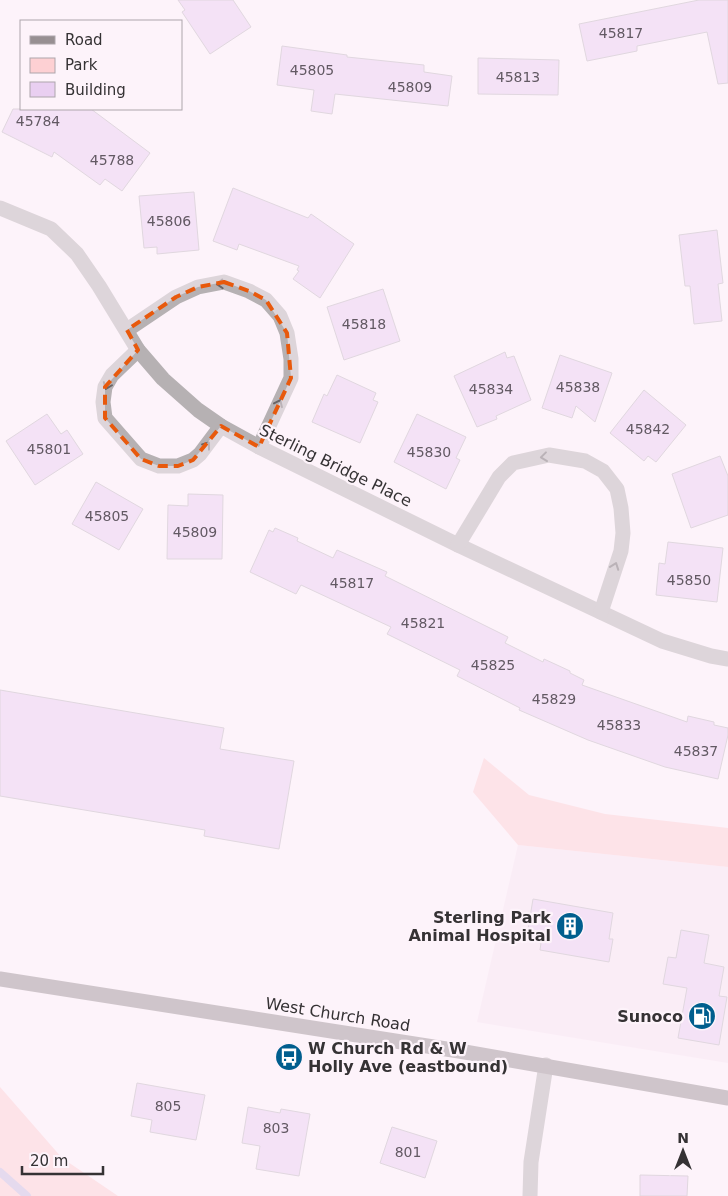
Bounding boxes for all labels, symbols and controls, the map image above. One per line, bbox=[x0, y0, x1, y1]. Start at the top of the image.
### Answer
legend bbox=[20, 20, 182, 110]
house number: 45817 bbox=[599, 25, 643, 41]
text: Road bbox=[65, 31, 103, 49]
text: Park bbox=[65, 56, 98, 74]
house number: 45805 bbox=[290, 62, 334, 78]
house number: 45813 bbox=[496, 69, 540, 85]
house number: 45809 bbox=[388, 79, 432, 95]
text: Building bbox=[65, 81, 126, 99]
house number: 45784 bbox=[16, 113, 60, 129]
house number: 45788 bbox=[90, 152, 134, 168]
house number: 45806 bbox=[147, 213, 191, 229]
one-way arrow bbox=[215, 279, 223, 290]
house number: 45818 bbox=[342, 316, 386, 332]
house number: 45838 bbox=[556, 379, 600, 395]
one-way arrow bbox=[103, 381, 113, 390]
house number: 45834 bbox=[469, 381, 513, 397]
one-way arrow bbox=[273, 399, 284, 408]
street label: Sterling Bridge Place bbox=[257, 420, 415, 511]
house number: 45842 bbox=[626, 421, 670, 437]
house number: 45801 bbox=[27, 441, 71, 457]
one-way arrow bbox=[201, 441, 210, 451]
house number: 45830 bbox=[407, 444, 451, 460]
one-way arrow bbox=[540, 451, 548, 462]
house number: 45805 bbox=[85, 508, 129, 524]
house number: 45809 bbox=[173, 524, 217, 540]
one-way arrow bbox=[609, 562, 619, 570]
house number: 45850 bbox=[667, 572, 711, 588]
house number: 45817 bbox=[330, 575, 374, 591]
house number: 45821 bbox=[401, 615, 445, 631]
house number: 45825 bbox=[471, 657, 515, 673]
house number: 45829 bbox=[532, 691, 576, 707]
house number: 45833 bbox=[597, 717, 641, 733]
house number: 45837 bbox=[674, 743, 718, 759]
place label: Sterling Park Animal Hospital bbox=[408, 908, 551, 945]
building icon: Sterling Park Animal Hospital bbox=[555, 911, 585, 941]
street label: West Church Road bbox=[264, 994, 412, 1035]
fuel station icon: Sunoco bbox=[687, 1001, 717, 1031]
place label: Sunoco bbox=[617, 1007, 683, 1026]
place label: W Church Rd & W Holly Ave (eastbound) bbox=[308, 1039, 508, 1076]
bus stop icon: W Church Rd & W Holly Ave (eastbound) bbox=[274, 1042, 304, 1072]
house number: 805 bbox=[155, 1098, 181, 1114]
house number: 803 bbox=[263, 1120, 289, 1136]
north arrow bbox=[658, 1126, 708, 1176]
text: N bbox=[677, 1130, 689, 1146]
scale bar bbox=[22, 1144, 104, 1176]
house number: 801 bbox=[395, 1144, 421, 1160]
text: 20 m bbox=[30, 1152, 68, 1170]

